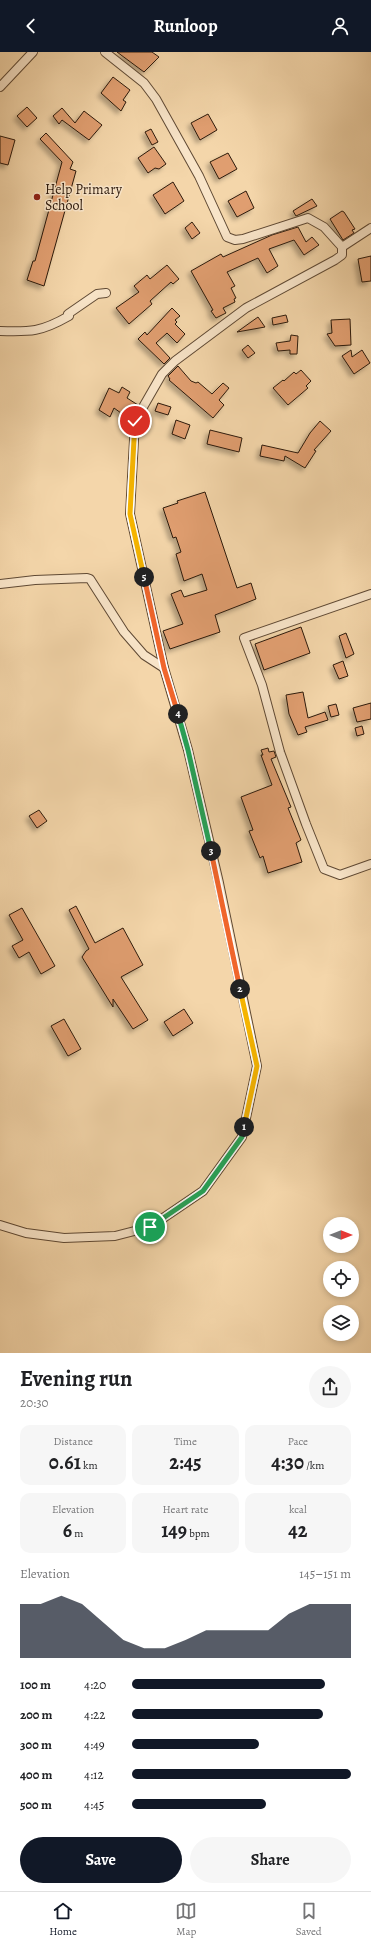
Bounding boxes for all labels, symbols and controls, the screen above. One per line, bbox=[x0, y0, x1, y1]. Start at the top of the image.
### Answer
text: Runloop bbox=[153, 14, 218, 38]
icon: back bbox=[20, 15, 42, 37]
icon: person bbox=[329, 15, 351, 37]
place label: Help Primary School bbox=[45, 180, 123, 215]
marker: Help Primary School bbox=[32, 192, 42, 202]
pin bbox=[118, 404, 152, 438]
icon: check bbox=[124, 410, 146, 432]
pin: 5 bbox=[134, 567, 154, 587]
text: 5 bbox=[142, 569, 146, 584]
pin: 4 bbox=[168, 704, 188, 724]
text: 4 bbox=[175, 706, 181, 721]
pin: 3 bbox=[201, 841, 221, 861]
text: 3 bbox=[209, 843, 213, 858]
pin: 2 bbox=[230, 979, 250, 999]
text: 2 bbox=[237, 981, 243, 996]
pin: 1 bbox=[234, 1117, 254, 1137]
text: 1 bbox=[242, 1119, 246, 1134]
pin bbox=[133, 1210, 167, 1244]
icon: arrive bbox=[139, 1216, 161, 1238]
north arrow bbox=[323, 1217, 359, 1253]
map controls bbox=[323, 1217, 359, 1341]
button: locate bbox=[323, 1261, 359, 1297]
button: layers bbox=[323, 1305, 359, 1341]
text: Evening run bbox=[20, 1364, 132, 1394]
button: share bbox=[309, 1366, 351, 1408]
text: 20:30 bbox=[20, 1394, 49, 1411]
text: Distance bbox=[53, 1434, 93, 1449]
text: Time bbox=[174, 1434, 197, 1449]
text: Pace bbox=[288, 1434, 308, 1449]
text: 0.61 bbox=[49, 1449, 81, 1476]
text: 2:45 bbox=[169, 1449, 202, 1476]
text: 4:30 bbox=[271, 1449, 304, 1476]
text: km bbox=[81, 1458, 98, 1473]
text: /km bbox=[304, 1458, 324, 1473]
text: Elevation bbox=[52, 1502, 94, 1517]
text: Heart rate bbox=[163, 1502, 208, 1517]
text: kcal bbox=[289, 1502, 307, 1517]
text: 6 bbox=[63, 1517, 72, 1544]
text: 149 bbox=[161, 1517, 187, 1544]
text: 42 bbox=[288, 1517, 307, 1544]
text: m bbox=[72, 1526, 84, 1541]
text: bpm bbox=[187, 1526, 210, 1541]
text: Elevation bbox=[20, 1565, 70, 1582]
text: 145–151 m bbox=[299, 1565, 351, 1582]
text: 100 m bbox=[20, 1676, 51, 1693]
text: 4:20 bbox=[84, 1676, 106, 1693]
text: 200 m bbox=[20, 1706, 53, 1723]
text: 4:22 bbox=[84, 1706, 105, 1723]
text: 300 m bbox=[20, 1736, 52, 1753]
text: 4:49 bbox=[84, 1736, 105, 1753]
text: 400 m bbox=[20, 1766, 52, 1783]
text: 4:12 bbox=[84, 1766, 104, 1783]
text: 500 m bbox=[20, 1796, 52, 1813]
text: 4:45 bbox=[84, 1796, 104, 1813]
button: Save bbox=[20, 1837, 182, 1883]
button: Share bbox=[190, 1837, 351, 1883]
tab: Home bbox=[49, 1900, 77, 1939]
tab: Map bbox=[175, 1900, 197, 1939]
tab: Saved bbox=[296, 1900, 322, 1939]

